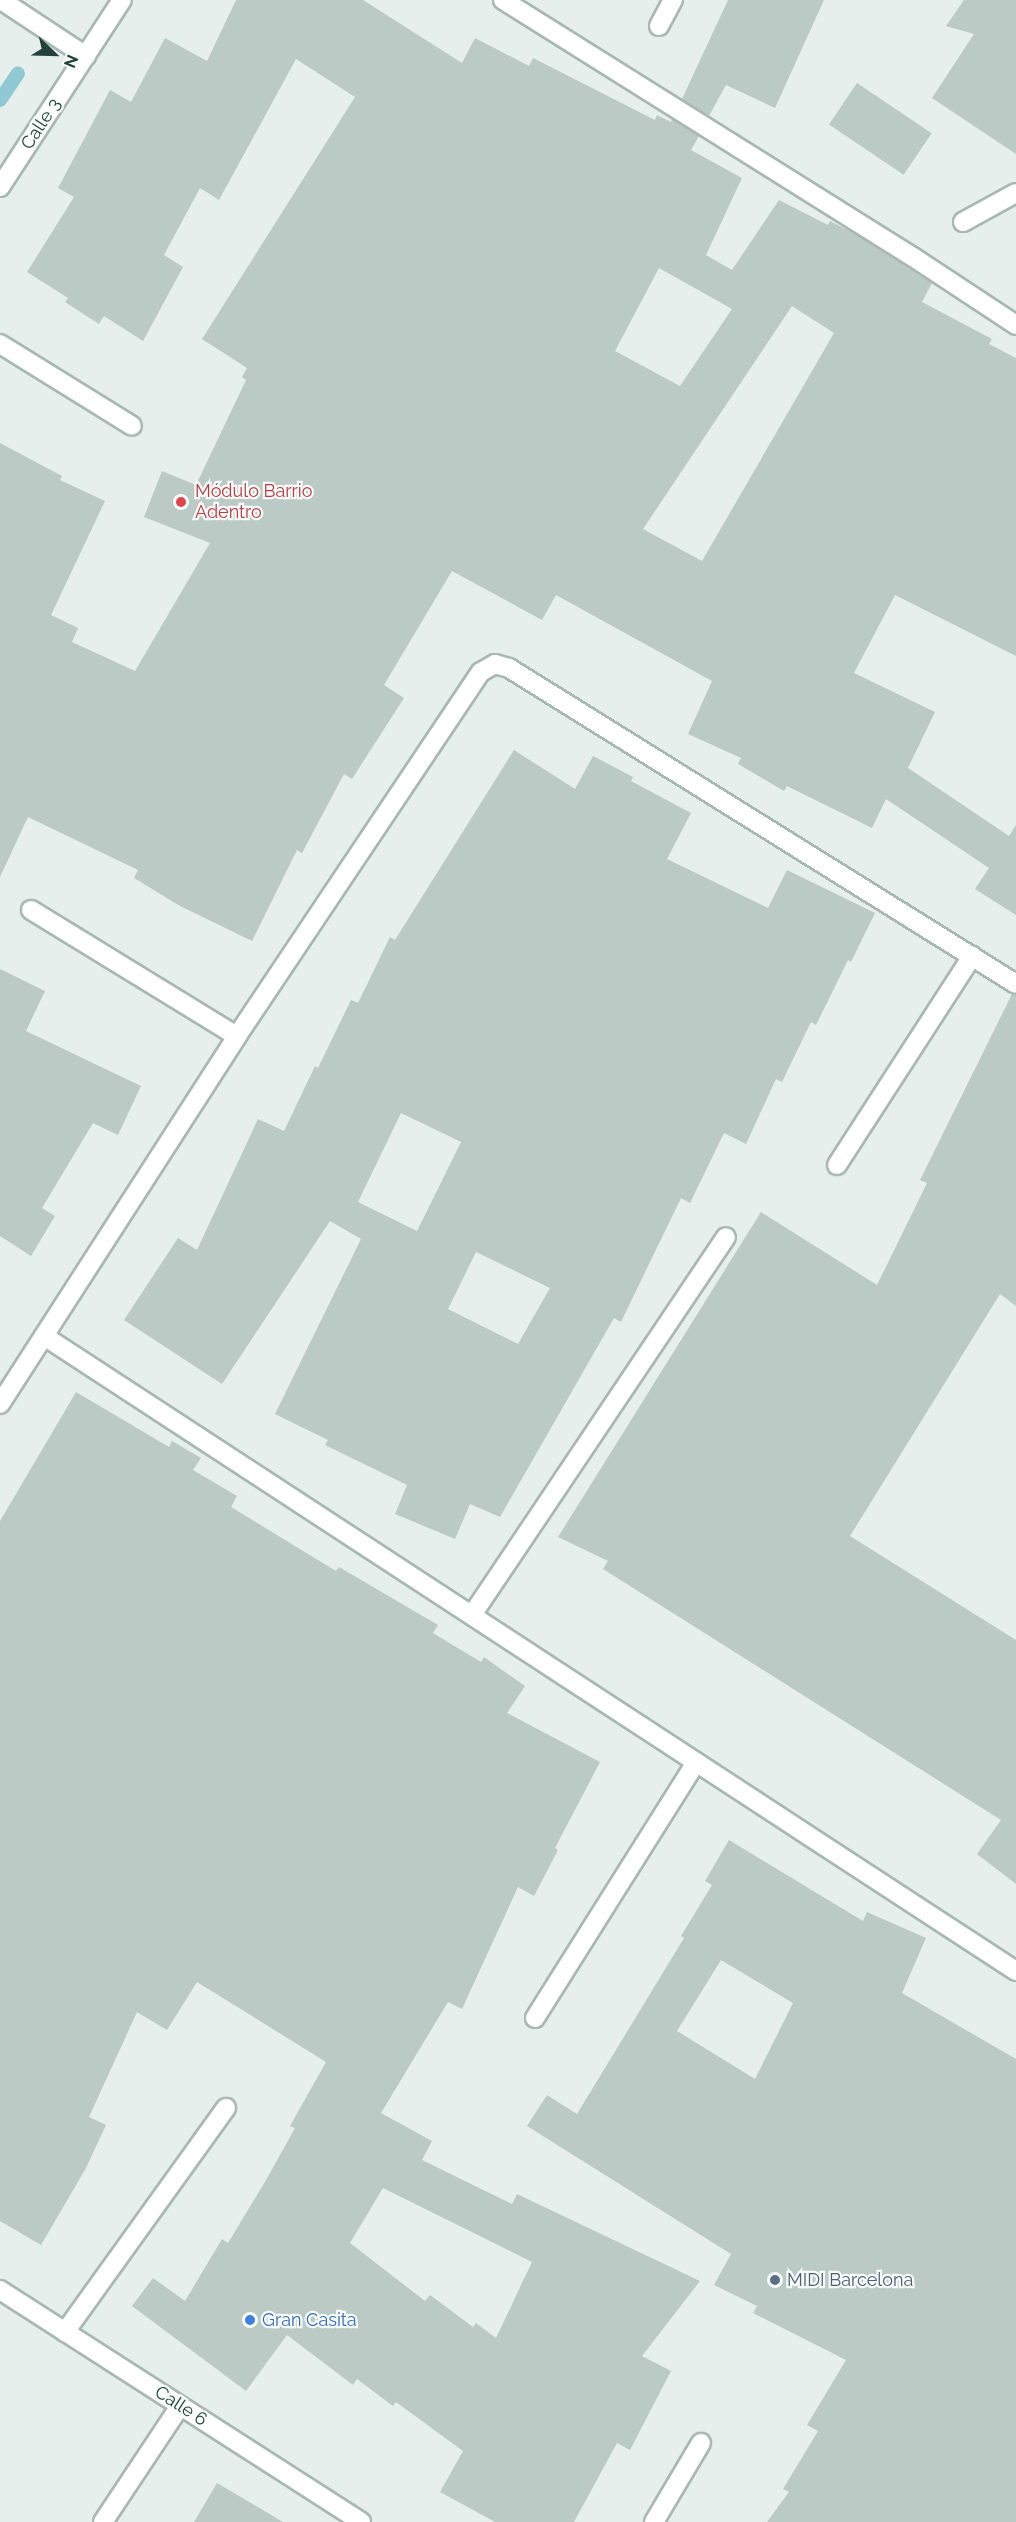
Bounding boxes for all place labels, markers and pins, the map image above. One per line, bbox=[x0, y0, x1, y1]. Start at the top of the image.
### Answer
place label: Módulo Barrio Adentro bbox=[195, 481, 312, 524]
marker: Módulo Barrio Adentro bbox=[172, 493, 190, 511]
place label: MIDI Barcelona bbox=[787, 2269, 913, 2291]
marker: MIDI Barcelona bbox=[768, 2273, 782, 2287]
place label: Gran Casita bbox=[262, 2309, 357, 2331]
marker: Gran Casita bbox=[243, 2313, 257, 2327]

